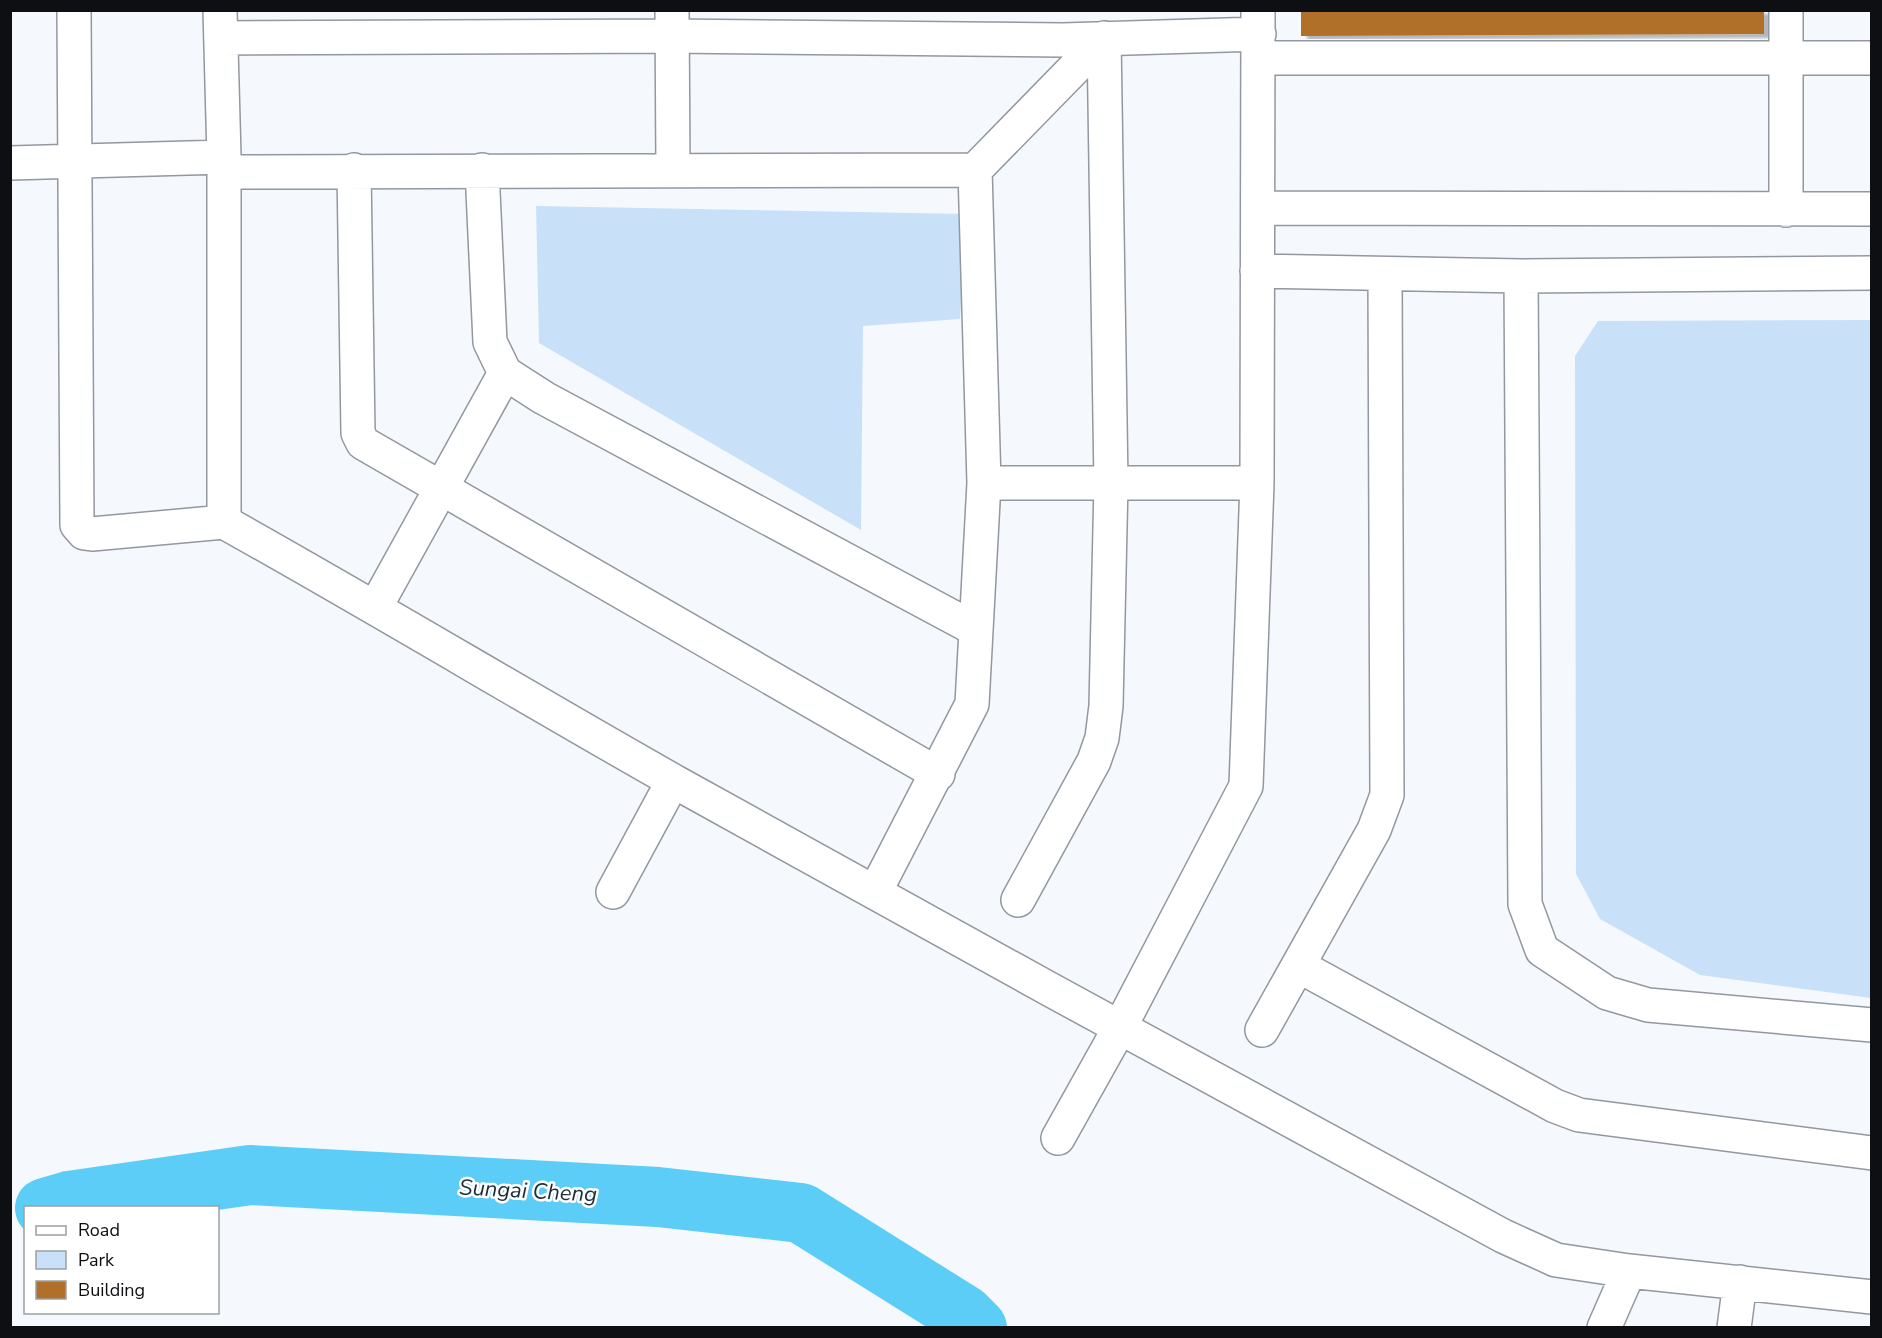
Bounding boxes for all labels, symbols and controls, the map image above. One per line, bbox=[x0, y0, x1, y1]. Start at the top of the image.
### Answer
water label: Sungai Cheng bbox=[458, 1172, 598, 1210]
legend bbox=[24, 1206, 219, 1314]
text: Road bbox=[78, 1218, 120, 1242]
text: Park bbox=[78, 1248, 115, 1272]
text: Building bbox=[78, 1278, 145, 1302]

